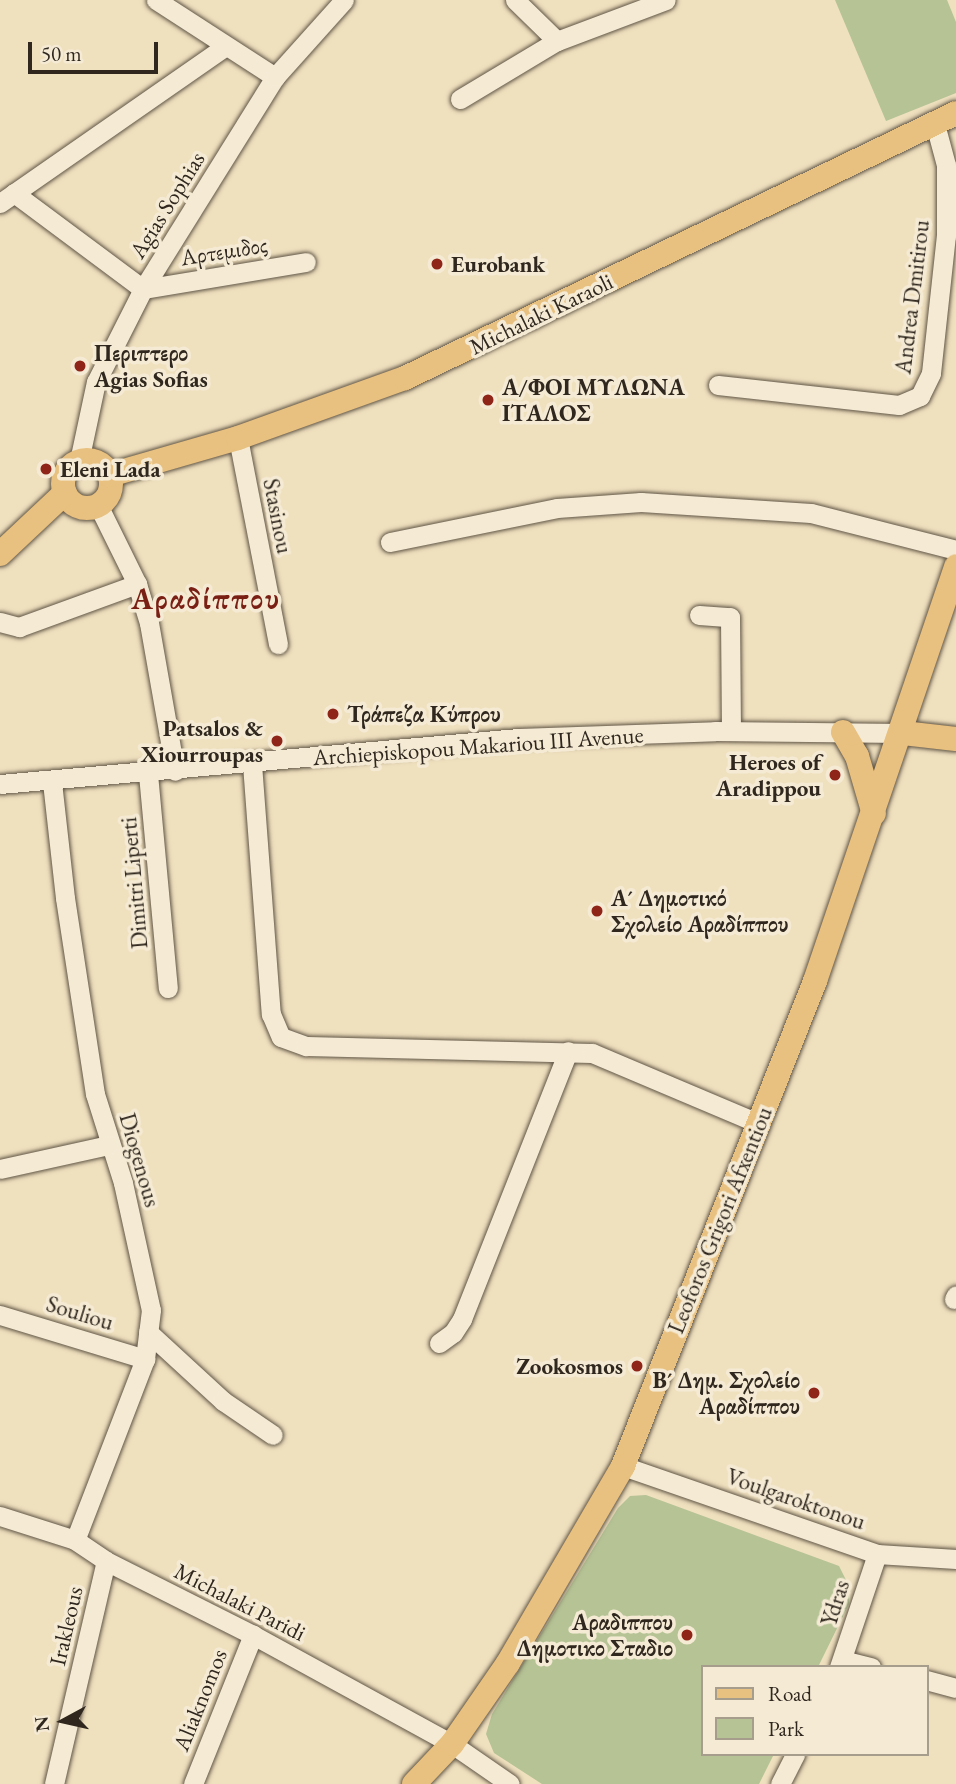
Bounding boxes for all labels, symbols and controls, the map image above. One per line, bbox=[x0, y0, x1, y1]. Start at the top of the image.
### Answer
scale bar bbox=[32, 28, 161, 72]
text: 50 m bbox=[41, 40, 82, 67]
street label: Agias Sophias bbox=[123, 147, 211, 263]
street label: Andrea Dmitirou bbox=[889, 218, 935, 376]
street label: Αρτεμιδος bbox=[179, 231, 269, 271]
place label: Eurobank bbox=[451, 250, 545, 278]
marker: Eurobank bbox=[429, 256, 445, 272]
street label: Michalaki Karaoli bbox=[465, 267, 617, 361]
place label: Περιπτερο Agias Sofias bbox=[94, 339, 208, 393]
marker: Περιπτερο Agias Sofias bbox=[72, 358, 88, 374]
place label: Α/ΦΟΙ ΜΥΛΩΝΑ ΙΤΑΛΟΣ bbox=[502, 373, 685, 427]
marker: Α/ΦΟΙ ΜΥΛΩΝΑ ΙΤΑΛΟΣ bbox=[480, 392, 496, 408]
place label: Eleni Lada bbox=[60, 455, 161, 483]
marker: Eleni Lada bbox=[38, 461, 54, 477]
street label: Stasinou bbox=[257, 476, 299, 556]
district label: Αραδίππου bbox=[132, 581, 280, 617]
place label: Τράπεζα Κύπρου bbox=[347, 700, 501, 728]
marker: Τράπεζα Κύπρου bbox=[325, 706, 341, 722]
place label: Patsalos & Xiourroupas bbox=[141, 714, 263, 768]
street label: Archiepiskopou Makariou III Avenue bbox=[312, 721, 644, 771]
marker: Patsalos & Xiourroupas bbox=[269, 733, 285, 749]
place label: Heroes of Aradippou bbox=[716, 748, 821, 802]
marker: Heroes of Aradippou bbox=[827, 767, 843, 783]
street label: Dimitri Liperti bbox=[114, 816, 154, 950]
place label: Α´ Δημοτικό Σχολείο Αραδίππου bbox=[611, 884, 788, 938]
marker: Α´ Δημοτικό Σχολείο Αραδίππου bbox=[589, 903, 605, 919]
street label: Leoforos Grigori Afxentiou bbox=[662, 1103, 778, 1337]
street label: Diogenous bbox=[113, 1110, 167, 1210]
street label: Souliou bbox=[43, 1290, 117, 1336]
place label: Zookosmos bbox=[516, 1352, 623, 1380]
marker: Zookosmos bbox=[629, 1358, 645, 1374]
place label: Β´ Δημ. Σχολείο Αραδίππου bbox=[653, 1366, 800, 1420]
marker: Β´ Δημ. Σχολείο Αραδίππου bbox=[806, 1385, 822, 1401]
street label: Voulgaroktonou bbox=[723, 1462, 869, 1536]
street label: Michalaki Paridi bbox=[170, 1557, 310, 1647]
street label: Ydras bbox=[815, 1576, 855, 1630]
street label: Irakleous bbox=[43, 1584, 89, 1668]
place label: Αραδιππου Δημοτικο Σταδιο bbox=[517, 1608, 673, 1662]
marker: Αραδιππου Δημοτικο Σταδιο bbox=[679, 1627, 695, 1643]
street label: Aliaknomos bbox=[167, 1645, 233, 1755]
legend bbox=[701, 1665, 928, 1756]
text: Road bbox=[768, 1680, 812, 1707]
north arrow bbox=[28, 1686, 98, 1756]
text: N bbox=[28, 1715, 55, 1733]
text: Park bbox=[768, 1715, 804, 1742]

